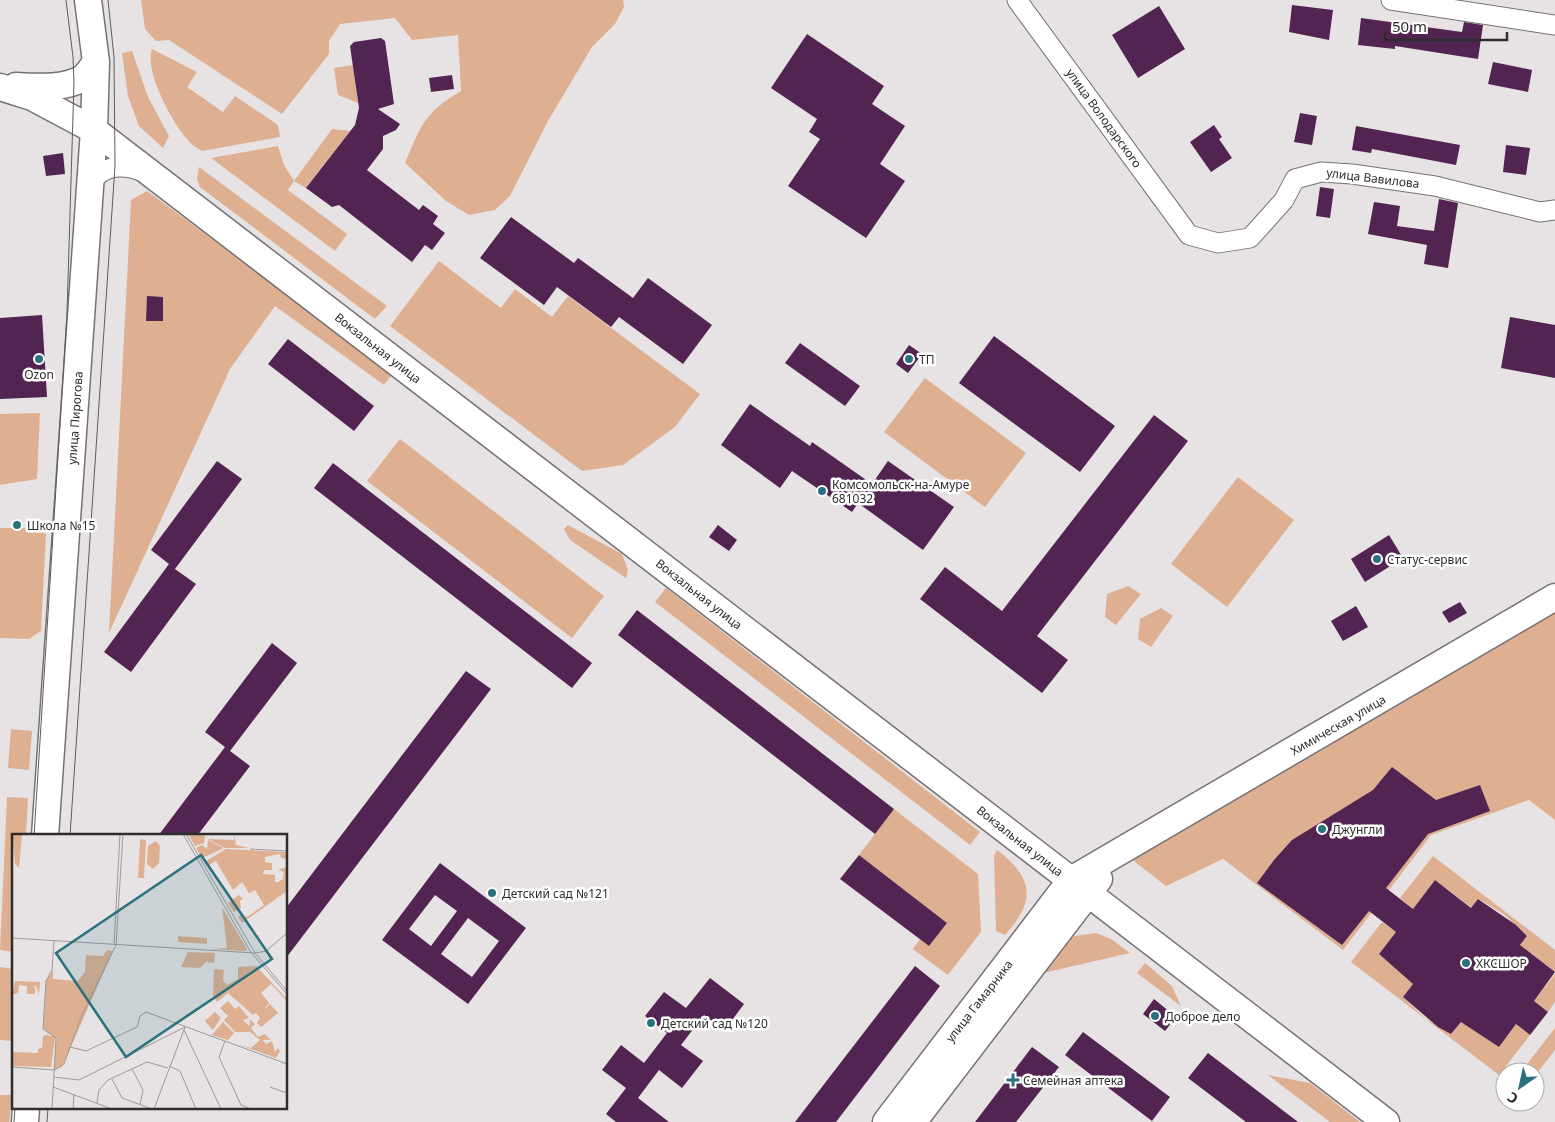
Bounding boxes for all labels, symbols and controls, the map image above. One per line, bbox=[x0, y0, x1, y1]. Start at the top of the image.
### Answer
scale bar bbox=[1385, 10, 1508, 42]
text: 50 m bbox=[1392, 16, 1427, 36]
street label: улица Володарского bbox=[1062, 65, 1146, 171]
street label: улица Вавилова bbox=[1326, 164, 1420, 192]
street label: Вокзальная улица bbox=[331, 309, 425, 387]
place label: ТП bbox=[919, 351, 934, 368]
marker: Ozon bbox=[33, 353, 45, 365]
marker: ТП bbox=[903, 353, 915, 365]
place label: Ozon bbox=[24, 366, 54, 383]
street label: улица Пирогова bbox=[63, 371, 87, 465]
place label: Комсомольск-на-Амуре 681032 bbox=[832, 476, 970, 507]
marker: Комсомольск-на-Амуре 681032 bbox=[816, 485, 828, 497]
place label: Школа №15 bbox=[27, 517, 96, 534]
marker: Школа №15 bbox=[11, 519, 23, 531]
place label: Статус-сервис bbox=[1387, 551, 1468, 568]
marker: Статус-сервис bbox=[1371, 553, 1383, 565]
street label: Вокзальная улица bbox=[652, 555, 746, 633]
street label: Химическая улица bbox=[1287, 691, 1389, 759]
street label: Вокзальная улица bbox=[973, 802, 1067, 880]
place label: Джунгли bbox=[1332, 821, 1383, 838]
marker: Джунгли bbox=[1316, 823, 1328, 835]
inset map bbox=[12, 834, 288, 1110]
place label: Детский сад №121 bbox=[502, 885, 609, 902]
marker: Детский сад №121 bbox=[486, 887, 498, 899]
place label: ХКСШОР bbox=[1476, 955, 1527, 972]
street label: улица Гамарника bbox=[941, 956, 1017, 1046]
marker: ХКСШОР bbox=[1460, 957, 1472, 969]
place label: Доброе дело bbox=[1165, 1008, 1240, 1025]
marker: Доброе дело bbox=[1149, 1010, 1161, 1022]
place label: Детский сад №120 bbox=[661, 1015, 768, 1032]
marker: Детский сад №120 bbox=[645, 1017, 657, 1029]
north arrow bbox=[1495, 1062, 1545, 1112]
place label: Семейная аптека bbox=[1023, 1072, 1123, 1089]
marker: Семейная аптека bbox=[1007, 1074, 1019, 1086]
text: С bbox=[1503, 1088, 1522, 1109]

